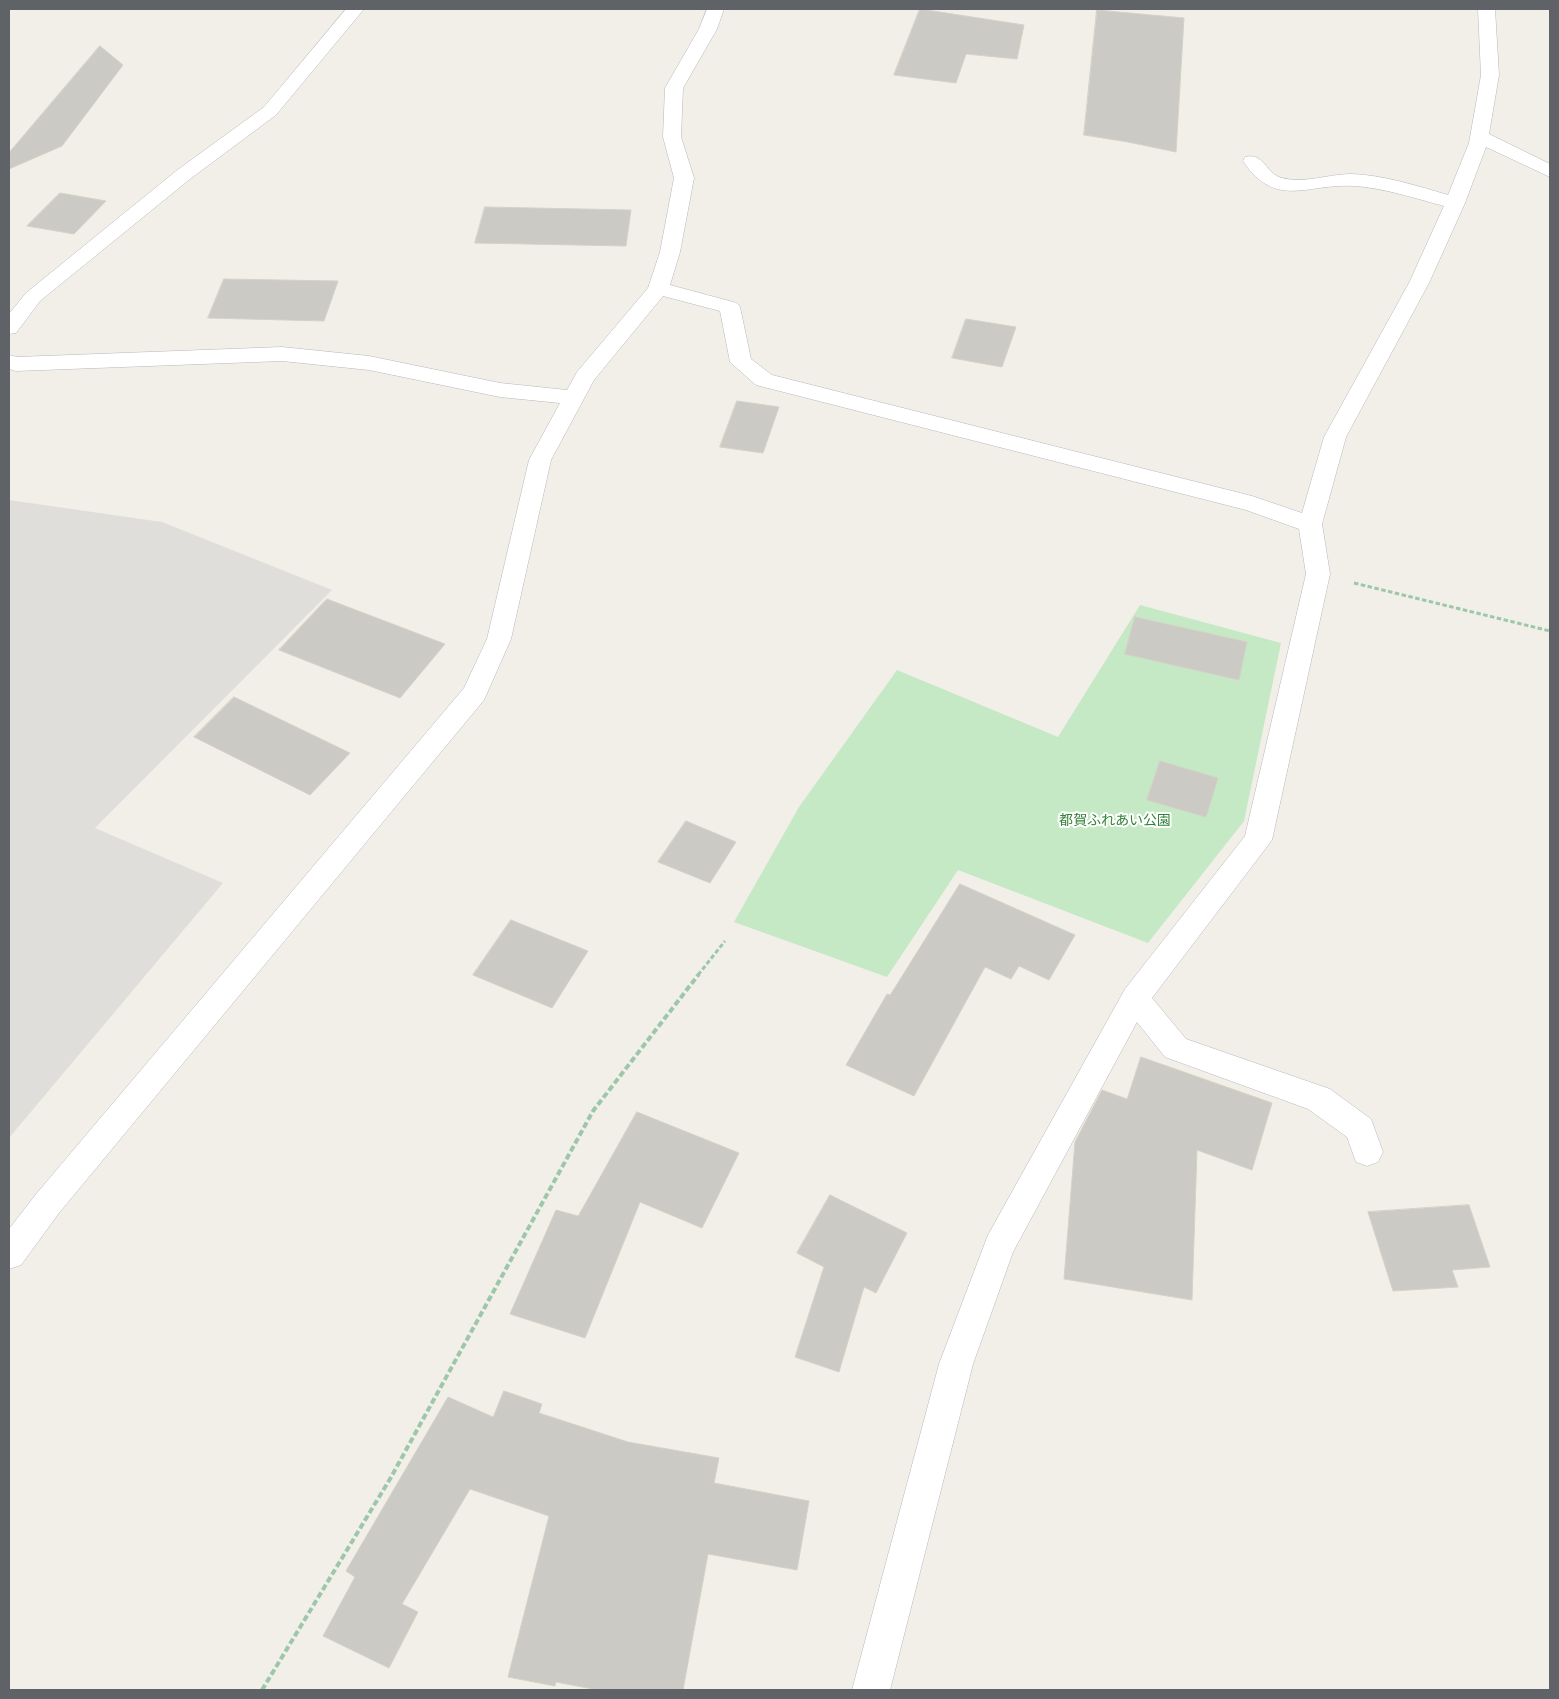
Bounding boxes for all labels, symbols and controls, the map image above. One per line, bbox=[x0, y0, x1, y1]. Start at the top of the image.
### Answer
park label: 都賀ふれあい公園 bbox=[1059, 813, 1171, 829]

